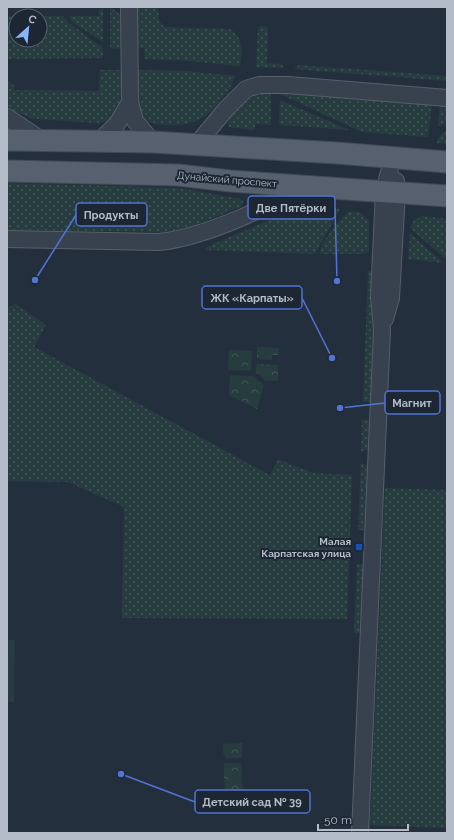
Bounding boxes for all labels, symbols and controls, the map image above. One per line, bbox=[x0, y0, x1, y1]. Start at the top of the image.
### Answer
north arrow bbox=[8, 8, 48, 48]
text: С bbox=[26, 12, 39, 27]
street label: Дунайский проспект bbox=[177, 170, 278, 189]
callout: Две Пятёрки bbox=[248, 196, 335, 219]
text: Две Пятёрки bbox=[256, 202, 326, 215]
callout: Продукты bbox=[76, 203, 147, 226]
text: Продукты bbox=[84, 209, 138, 222]
callout: ЖК «Карпаты» bbox=[202, 286, 302, 309]
text: ЖК «Карпаты» bbox=[210, 292, 294, 305]
callout: Магнит bbox=[385, 391, 440, 414]
text: Магнит bbox=[392, 397, 432, 410]
place label: Малая Карпатская улица bbox=[261, 536, 351, 559]
marker: Малая Карпатская улица bbox=[354, 542, 364, 552]
callout: Детский сад № 39 bbox=[195, 790, 310, 813]
text: Детский сад № 39 bbox=[202, 796, 302, 809]
scale bar bbox=[318, 806, 408, 832]
text: 50 m bbox=[324, 813, 352, 827]

